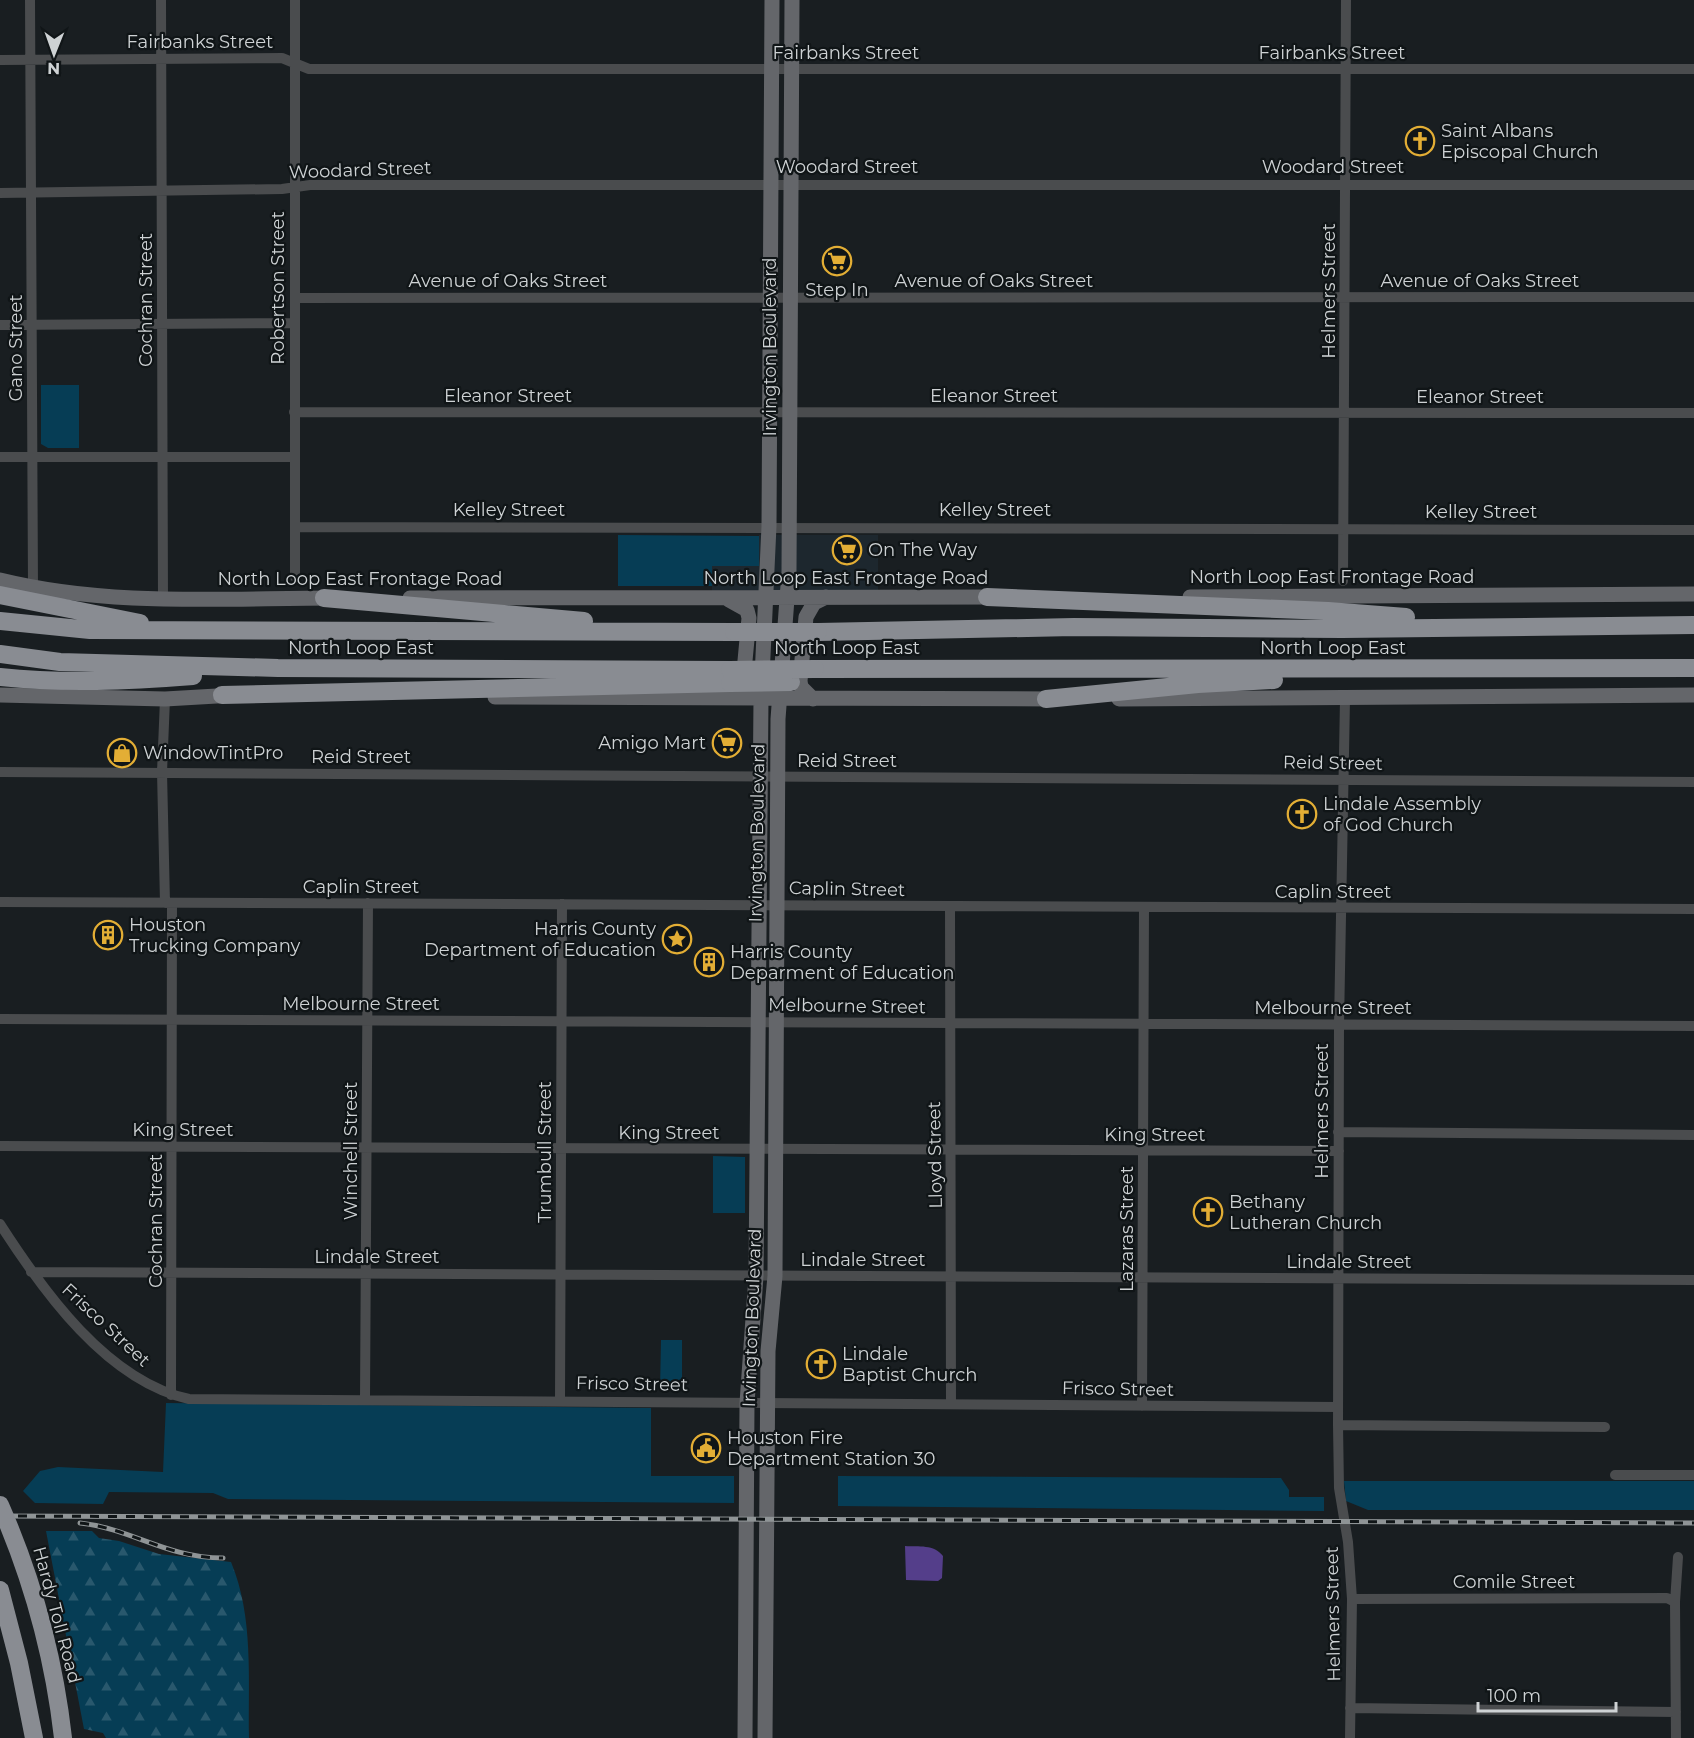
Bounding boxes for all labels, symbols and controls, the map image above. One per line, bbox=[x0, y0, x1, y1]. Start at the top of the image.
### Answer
north arrow bbox=[24, 24, 84, 84]
street label: Fairbanks Street bbox=[127, 31, 273, 53]
street label: Fairbanks Street bbox=[773, 42, 919, 64]
street label: Fairbanks Street bbox=[1259, 42, 1405, 64]
text: N bbox=[47, 59, 60, 78]
place label: Saint Albans Episcopal Church bbox=[1441, 120, 1599, 163]
church icon: Saint Albans Episcopal Church bbox=[1404, 125, 1436, 157]
street label: Woodard Street bbox=[776, 156, 918, 178]
street label: Woodard Street bbox=[1262, 156, 1404, 178]
street label: Woodard Street bbox=[288, 157, 432, 183]
street label: Robertson Street bbox=[267, 211, 289, 365]
street label: Helmers Street bbox=[1318, 223, 1340, 359]
street label: Cochran Street bbox=[135, 233, 157, 367]
supermarket icon: Step In bbox=[821, 245, 853, 277]
street label: Irvington Boulevard bbox=[759, 258, 781, 436]
street label: Avenue of Oaks Street bbox=[409, 270, 607, 292]
street label: Avenue of Oaks Street bbox=[895, 270, 1093, 292]
street label: Avenue of Oaks Street bbox=[1381, 270, 1579, 292]
place label: Step In bbox=[805, 279, 869, 301]
street label: Gano Street bbox=[5, 294, 27, 402]
street label: Eleanor Street bbox=[444, 385, 572, 407]
street label: Eleanor Street bbox=[930, 385, 1058, 407]
street label: Eleanor Street bbox=[1416, 386, 1544, 408]
street label: Kelley Street bbox=[453, 499, 565, 521]
street label: Kelley Street bbox=[939, 499, 1051, 521]
street label: Kelley Street bbox=[1425, 501, 1537, 523]
supermarket icon: On The Way bbox=[831, 534, 863, 566]
place label: On The Way bbox=[868, 539, 977, 561]
street label: North Loop East Frontage Road bbox=[1189, 566, 1475, 588]
street label: North Loop East Frontage Road bbox=[703, 567, 989, 589]
street label: North Loop East Frontage Road bbox=[217, 568, 503, 590]
street label: North Loop East bbox=[288, 637, 434, 659]
street label: North Loop East bbox=[774, 637, 920, 659]
street label: North Loop East bbox=[1260, 637, 1406, 659]
supermarket icon: Amigo Mart bbox=[711, 727, 743, 759]
place label: Amigo Mart bbox=[598, 732, 706, 754]
shop icon: WindowTintPro bbox=[106, 737, 138, 769]
place label: WindowTintPro bbox=[143, 742, 283, 764]
street label: Irvington Boulevard bbox=[744, 743, 770, 923]
street label: Reid Street bbox=[311, 746, 411, 768]
street label: Reid Street bbox=[797, 750, 897, 772]
street label: Reid Street bbox=[1283, 751, 1383, 775]
place label: Lindale Assembly of God Church bbox=[1323, 793, 1481, 836]
church icon: Lindale Assembly of God Church bbox=[1286, 798, 1318, 830]
street label: Caplin Street bbox=[303, 876, 419, 898]
street label: Caplin Street bbox=[789, 877, 905, 901]
street label: Caplin Street bbox=[1275, 881, 1391, 903]
place label: Houston Trucking Company bbox=[129, 914, 301, 957]
place label: Harris County Department of Education bbox=[424, 918, 656, 961]
building icon: Houston Trucking Company bbox=[92, 919, 124, 951]
place icon: Harris County Department of Education bbox=[661, 923, 693, 955]
place label: Harris County Deparment of Education bbox=[730, 941, 954, 984]
building icon: Harris County Deparment of Education bbox=[693, 946, 725, 978]
street label: Melbourne Street bbox=[282, 993, 440, 1015]
street label: Melbourne Street bbox=[768, 994, 926, 1018]
street label: Melbourne Street bbox=[1254, 997, 1412, 1019]
street label: Helmers Street bbox=[1311, 1043, 1333, 1179]
street label: Trumbull Street bbox=[534, 1081, 556, 1223]
street label: Winchell Street bbox=[340, 1082, 362, 1220]
street label: Lloyd Street bbox=[923, 1101, 947, 1209]
street label: King Street bbox=[132, 1119, 234, 1141]
street label: King Street bbox=[618, 1122, 720, 1144]
street label: King Street bbox=[1104, 1124, 1206, 1146]
street label: Cochran Street bbox=[145, 1154, 167, 1288]
street label: Lazaras Street bbox=[1116, 1166, 1138, 1292]
place label: Bethany Lutheran Church bbox=[1229, 1191, 1382, 1234]
church icon: Bethany Lutheran Church bbox=[1192, 1196, 1224, 1228]
street label: Irvington Boulevard bbox=[738, 1228, 766, 1408]
street label: Lindale Street bbox=[314, 1246, 440, 1268]
street label: Lindale Street bbox=[800, 1249, 926, 1271]
street label: Lindale Street bbox=[1286, 1251, 1412, 1273]
street label: Frisco Street bbox=[57, 1279, 155, 1371]
place label: Lindale Baptist Church bbox=[842, 1343, 978, 1386]
church icon: Lindale Baptist Church bbox=[805, 1348, 837, 1380]
street label: Frisco Street bbox=[576, 1372, 688, 1396]
street label: Frisco Street bbox=[1062, 1377, 1174, 1401]
place label: Houston Fire Department Station 30 bbox=[727, 1427, 936, 1470]
public building icon: Houston Fire Department Station 30 bbox=[690, 1432, 722, 1464]
street label: Hardy Toll Road bbox=[28, 1544, 86, 1686]
street label: Helmers Street bbox=[1321, 1546, 1345, 1682]
street label: Comile Street bbox=[1453, 1571, 1575, 1593]
scale bar bbox=[1478, 1675, 1616, 1713]
text: 100 m bbox=[1487, 1685, 1541, 1707]

